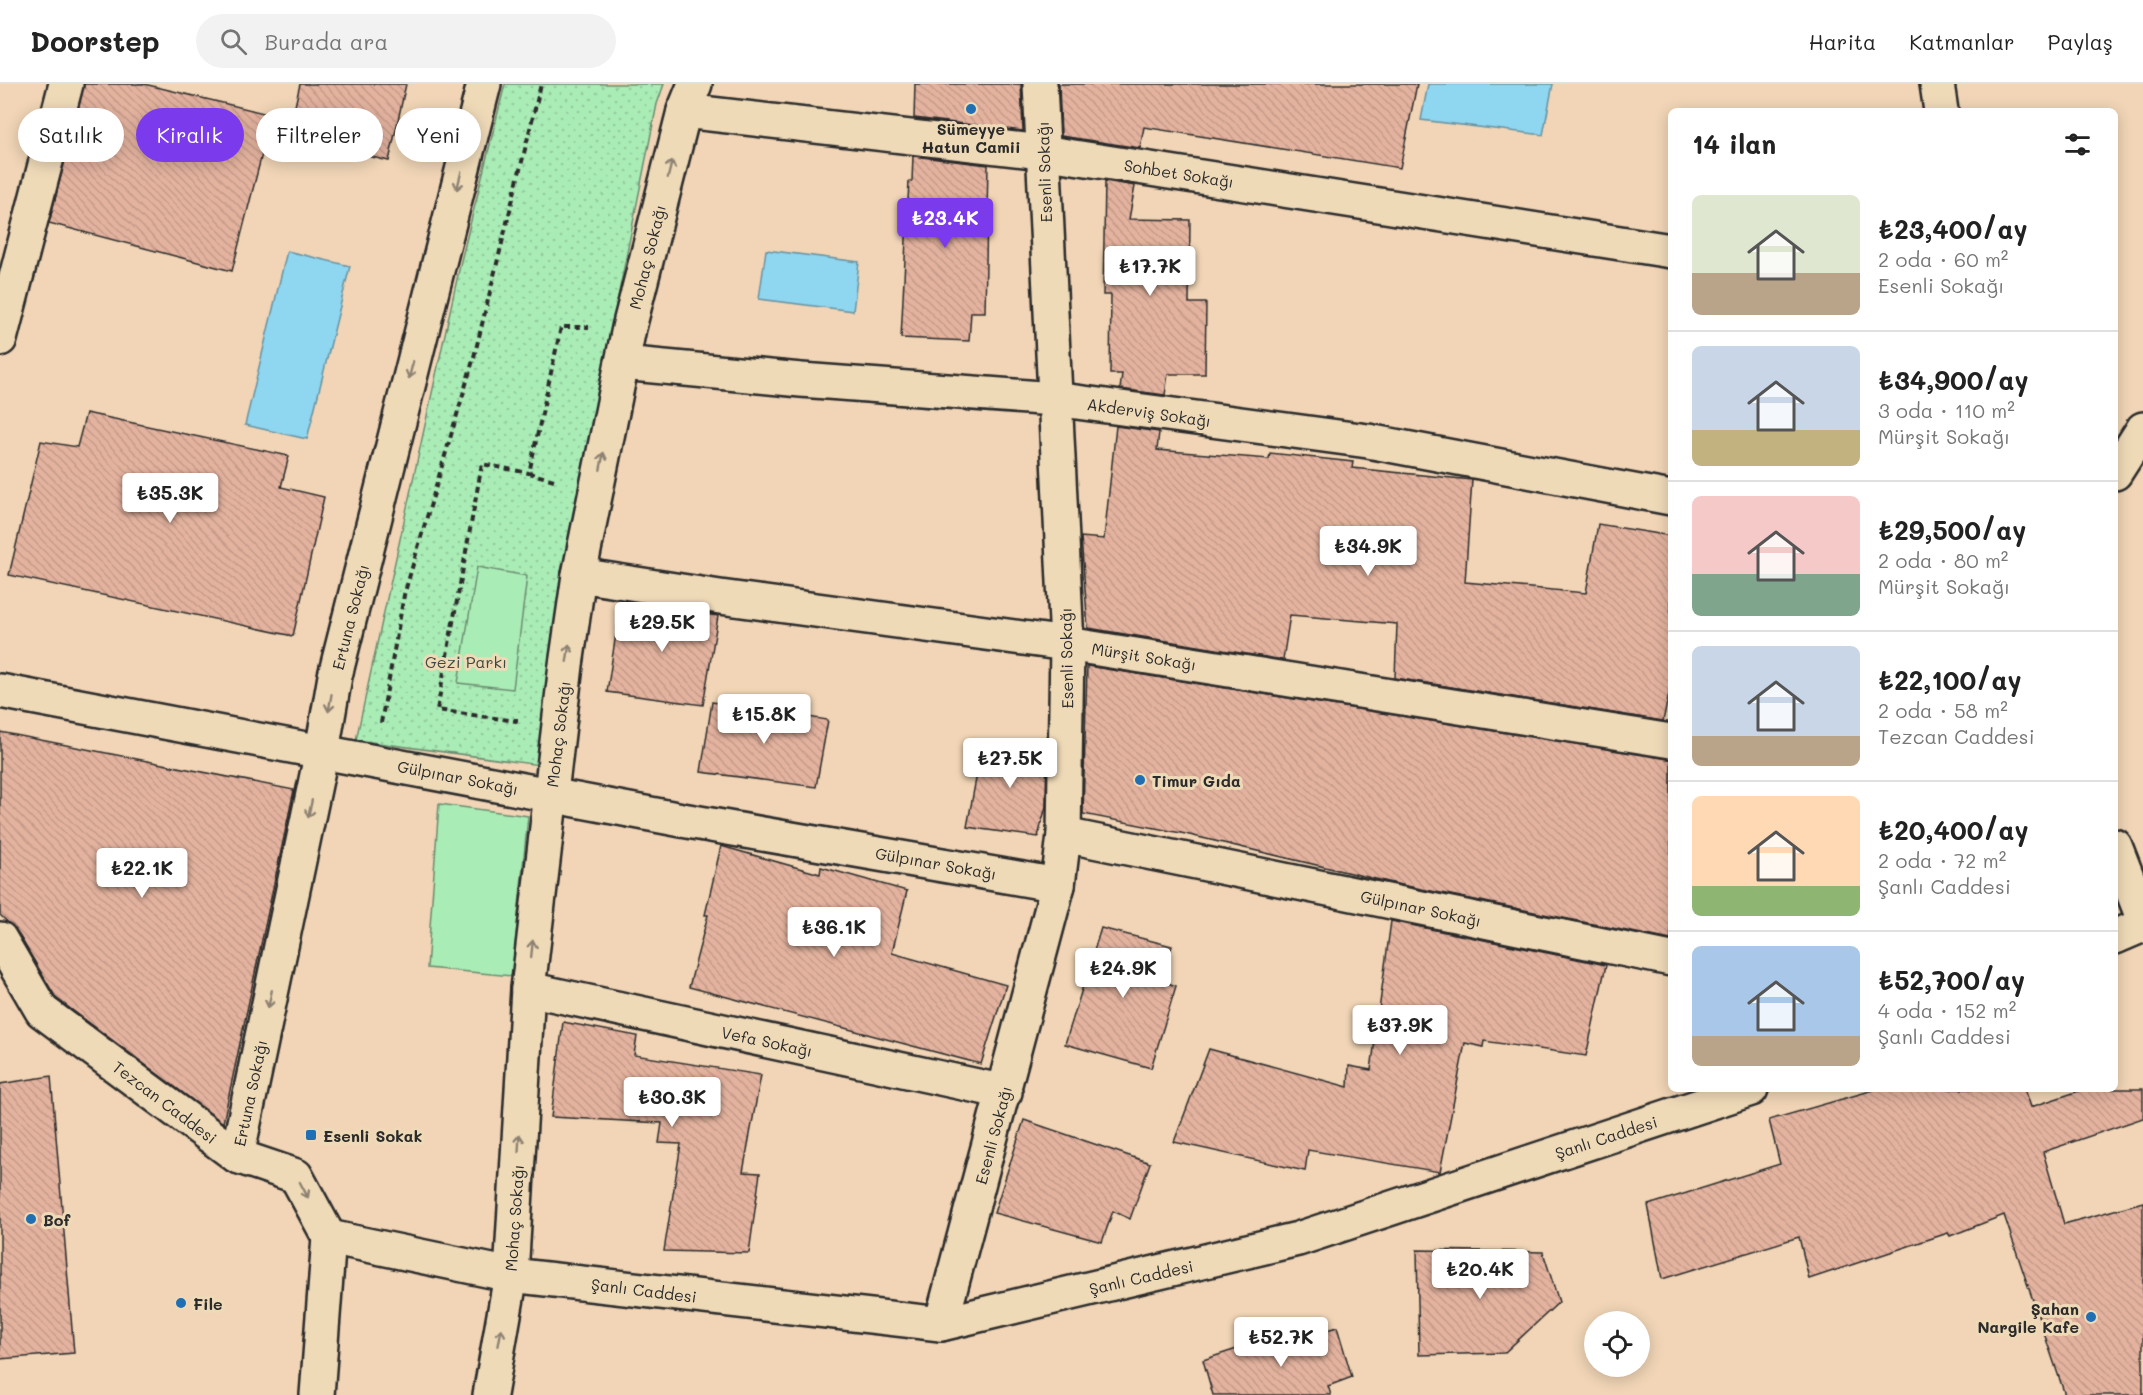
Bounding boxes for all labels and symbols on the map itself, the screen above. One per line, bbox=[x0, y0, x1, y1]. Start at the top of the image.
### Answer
marker: Sümeyye Hatun Camii bbox=[964, 102, 978, 116]
place label: Sümeyye Hatun Camii bbox=[921, 118, 1021, 157]
street label: Esenli Sokağı bbox=[1032, 121, 1056, 223]
street label: Sohbet Sokağı bbox=[1123, 154, 1235, 192]
one-way arrow bbox=[664, 160, 676, 179]
one-way arrow bbox=[453, 172, 465, 191]
pin: ₺23.4K bbox=[896, 198, 994, 249]
street label: Mohaç Sokağı bbox=[624, 203, 670, 311]
pin: ₺17.7K bbox=[1101, 246, 1199, 297]
one-way arrow bbox=[405, 361, 417, 380]
street label: Akderviş Sokağı bbox=[1086, 393, 1212, 431]
one-way arrow bbox=[597, 452, 608, 471]
pin: ₺35.3K bbox=[121, 473, 219, 524]
pin: ₺34.9K bbox=[1319, 526, 1417, 577]
street label: Ertuna Sokağı bbox=[327, 562, 373, 672]
pin: ₺29.5K bbox=[613, 602, 711, 653]
street label: Esenli Sokağı bbox=[1055, 607, 1077, 709]
street label: Mürşit Sokağı bbox=[1090, 637, 1198, 675]
one-way arrow bbox=[562, 644, 573, 663]
park label: Gezi Parkı bbox=[425, 651, 507, 672]
street label: Mohaç Sokağı bbox=[541, 680, 575, 788]
one-way arrow bbox=[325, 692, 336, 712]
pin: ₺15.8K bbox=[715, 694, 813, 745]
pin: ₺27.5K bbox=[961, 738, 1059, 789]
street label: Gülpınar Sokağı bbox=[396, 755, 520, 799]
place label: Timur Gıda bbox=[1152, 770, 1241, 791]
marker: Timur Gıda bbox=[1133, 773, 1147, 787]
one-way arrow bbox=[304, 798, 315, 818]
street label: Gülpınar Sokağı bbox=[874, 842, 998, 884]
pin: ₺22.1K bbox=[93, 848, 191, 899]
street label: Gülpınar Sokağı bbox=[1359, 885, 1483, 931]
pin: ₺36.1K bbox=[785, 907, 883, 958]
one-way arrow bbox=[527, 940, 538, 959]
pin: ₺24.9K bbox=[1074, 948, 1172, 999]
one-way arrow bbox=[264, 989, 275, 1009]
pin: ₺37.9K bbox=[1351, 1005, 1449, 1056]
street label: Vefa Sokağı bbox=[719, 1021, 815, 1061]
street label: Ertuna Sokağı bbox=[228, 1038, 272, 1148]
street label: Tezcan Caddesi bbox=[109, 1056, 221, 1148]
pin: ₺30.3K bbox=[623, 1077, 721, 1128]
street label: Esenli Sokağı bbox=[970, 1083, 1016, 1187]
street label: Şanlı Caddesi bbox=[1552, 1111, 1660, 1163]
place label: Esenli Sokak bbox=[323, 1125, 422, 1146]
marker: Esenli Sokak bbox=[304, 1128, 318, 1142]
one-way arrow bbox=[513, 1134, 524, 1154]
street label: Mohaç Sokağı bbox=[500, 1164, 528, 1272]
one-way arrow bbox=[299, 1181, 310, 1199]
place label: Bof bbox=[43, 1209, 71, 1230]
marker: Bof bbox=[24, 1212, 38, 1226]
pin: ₺20.4K bbox=[1431, 1249, 1529, 1300]
street label: Şanlı Caddesi bbox=[1087, 1255, 1195, 1299]
street label: Şanlı Caddesi bbox=[590, 1273, 698, 1307]
place label: File bbox=[193, 1293, 223, 1314]
marker: File bbox=[174, 1296, 188, 1310]
place label: Şahan Nargile Kafe bbox=[1977, 1298, 2079, 1337]
marker: Şahan Nargile Kafe bbox=[2084, 1310, 2098, 1324]
pin: ₺52.7K bbox=[1232, 1317, 1330, 1368]
one-way arrow bbox=[495, 1328, 506, 1348]

